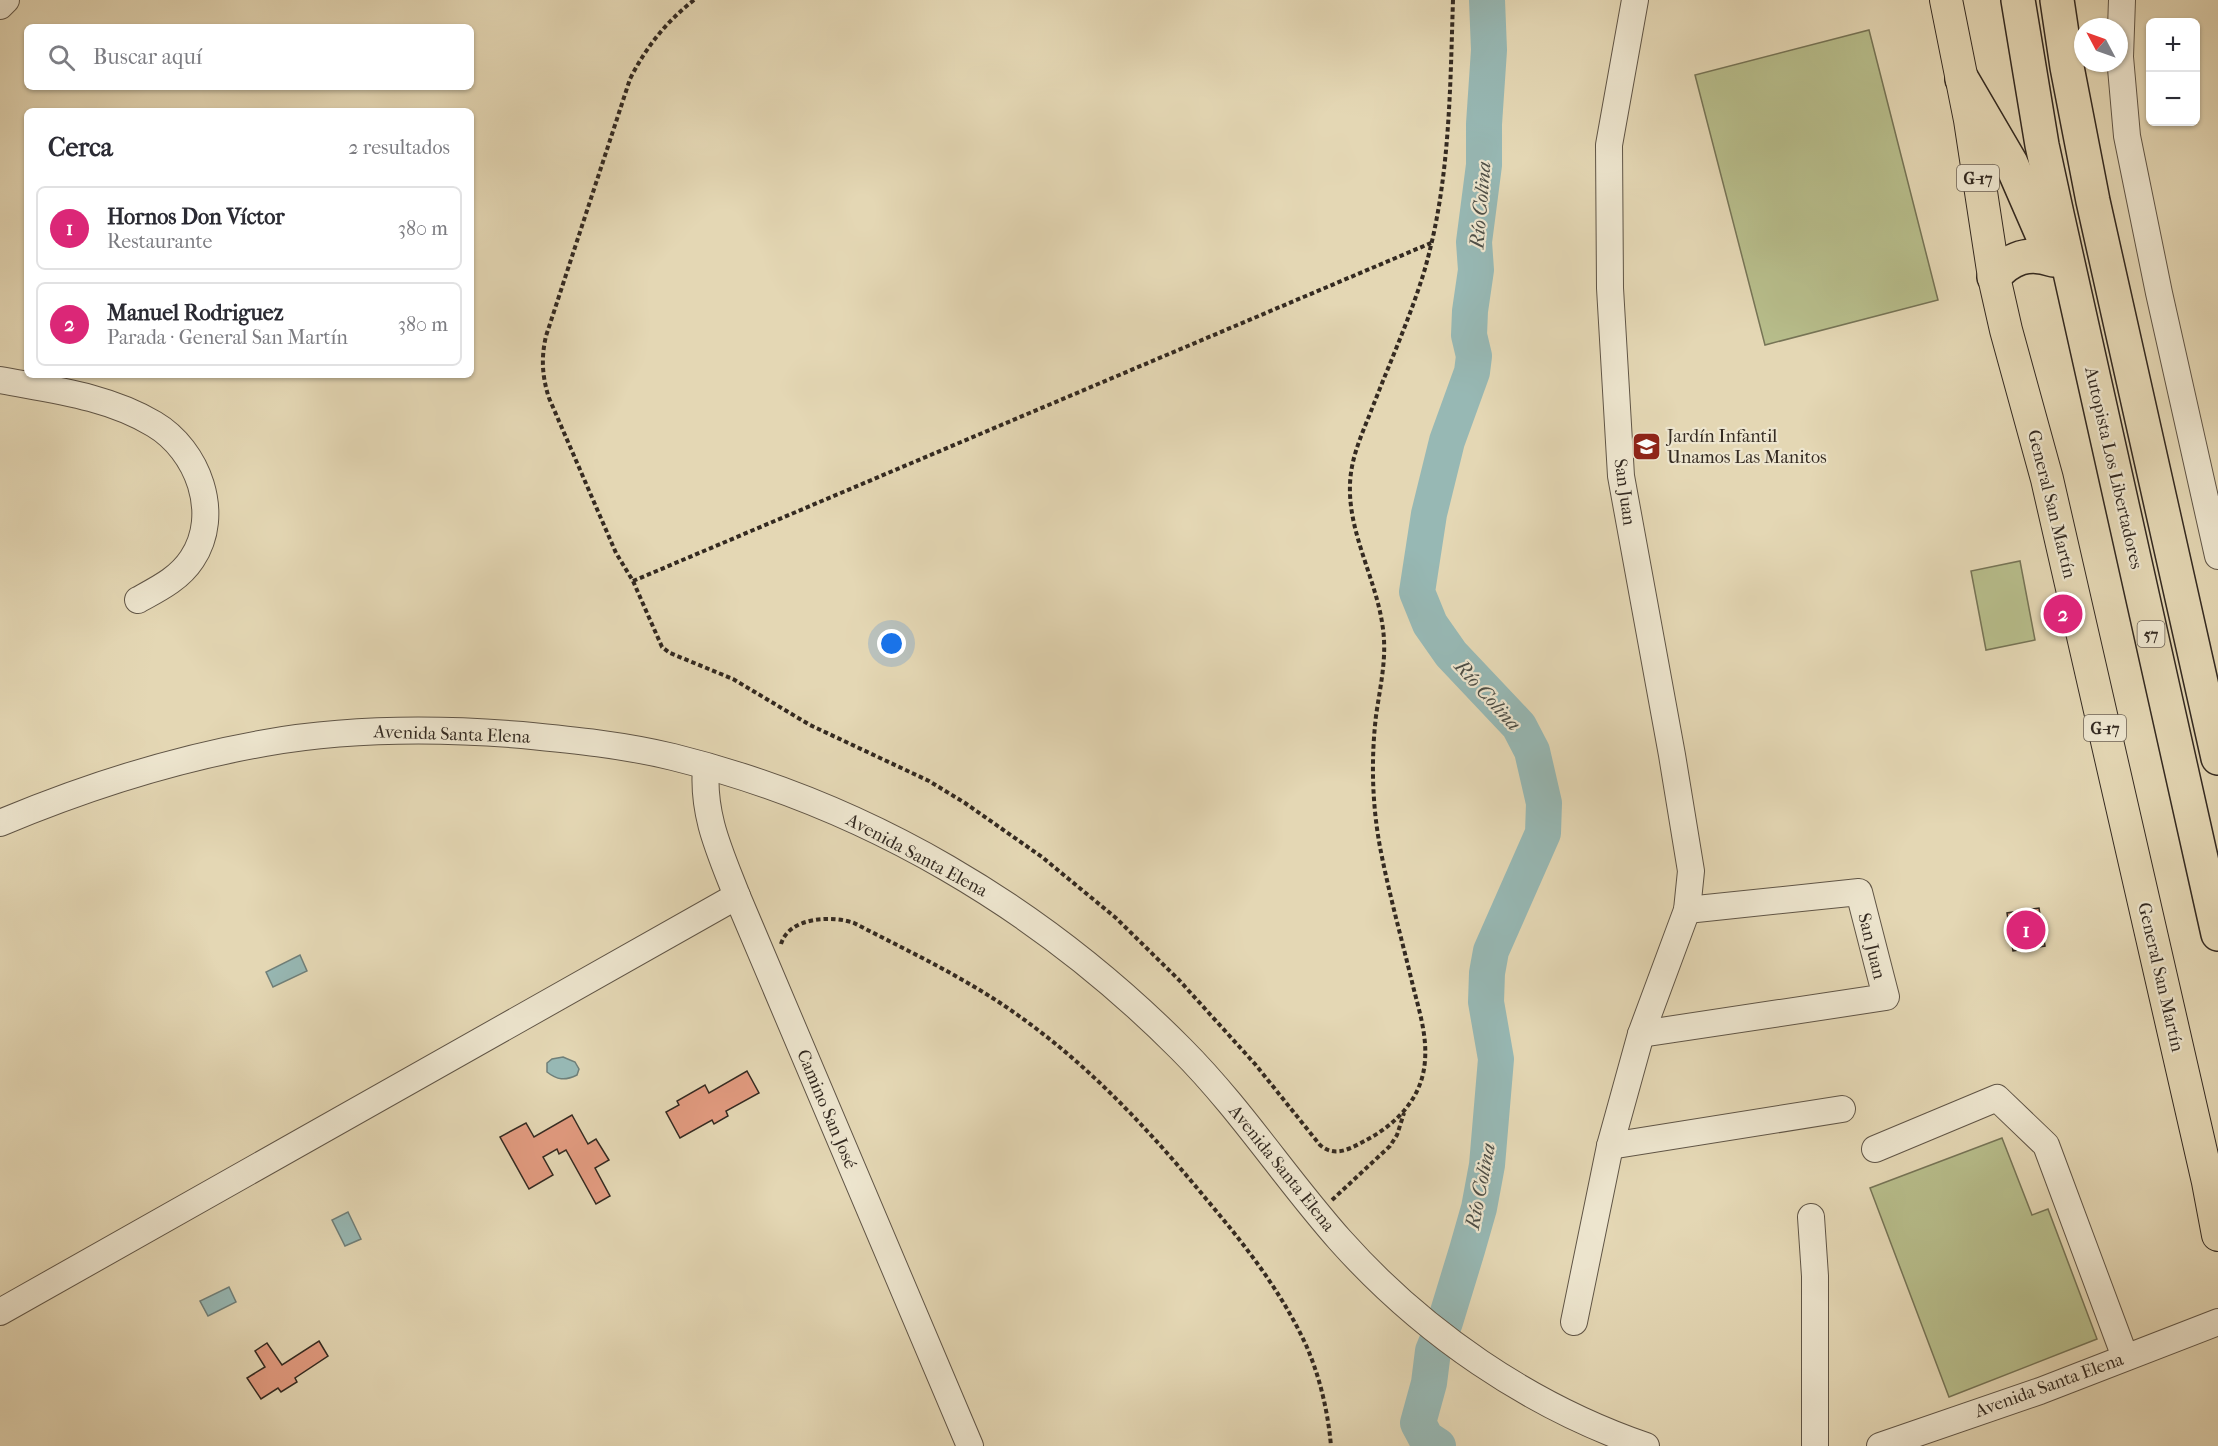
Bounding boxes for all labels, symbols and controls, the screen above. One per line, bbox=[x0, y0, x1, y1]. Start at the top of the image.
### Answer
north arrow bbox=[2074, 18, 2128, 72]
map controls bbox=[2146, 18, 2200, 126]
button: + bbox=[2146, 18, 2200, 72]
search box bbox=[24, 24, 474, 90]
icon: search bbox=[45, 41, 78, 74]
text: Buscar aquí bbox=[93, 44, 202, 70]
button: − bbox=[2146, 72, 2200, 126]
text: Cerca bbox=[48, 132, 113, 163]
text: 2 resultados bbox=[348, 136, 450, 159]
water label: Río Colina bbox=[1465, 161, 1496, 251]
road number: G-17 bbox=[1957, 165, 1999, 191]
text: Hornos Don Víctor bbox=[107, 204, 285, 230]
text: 1 bbox=[66, 217, 73, 240]
text: 380 m bbox=[398, 217, 448, 240]
text: Restaurante bbox=[107, 230, 212, 253]
text: Manuel Rodriguez bbox=[107, 300, 283, 326]
text: 2 bbox=[64, 313, 75, 336]
text: 380 m bbox=[398, 313, 448, 336]
text: Parada · General San Martín bbox=[107, 326, 348, 349]
street label: Autopista Los Libertadores bbox=[2080, 364, 2147, 572]
place label: Jardín Infantil Unamos Las Manitos bbox=[1665, 426, 1827, 468]
street label: General San Martín bbox=[2023, 428, 2080, 581]
school or university icon: Jardín Infantil Unamos Las Manitos bbox=[1630, 430, 1662, 462]
street label: San Juan bbox=[1609, 457, 1640, 527]
pin: 2 bbox=[2044, 592, 2082, 636]
road number: 57 bbox=[2138, 621, 2164, 647]
your location bbox=[877, 629, 906, 658]
water label: Río Colina bbox=[1449, 654, 1525, 735]
road number: G-17 bbox=[2084, 715, 2126, 741]
street label: Avenida Santa Elena bbox=[372, 721, 531, 748]
street label: Avenida Santa Elena bbox=[842, 809, 991, 902]
street label: General San Martín bbox=[2133, 901, 2188, 1054]
pin: 1 bbox=[2006, 908, 2046, 952]
street label: San Juan bbox=[1853, 911, 1890, 982]
street label: Camino San José bbox=[792, 1047, 861, 1172]
street label: Avenida Santa Elena bbox=[1224, 1100, 1339, 1236]
water label: Río Colina bbox=[1461, 1141, 1500, 1233]
street label: Avenida Santa Elena bbox=[1971, 1349, 2127, 1422]

